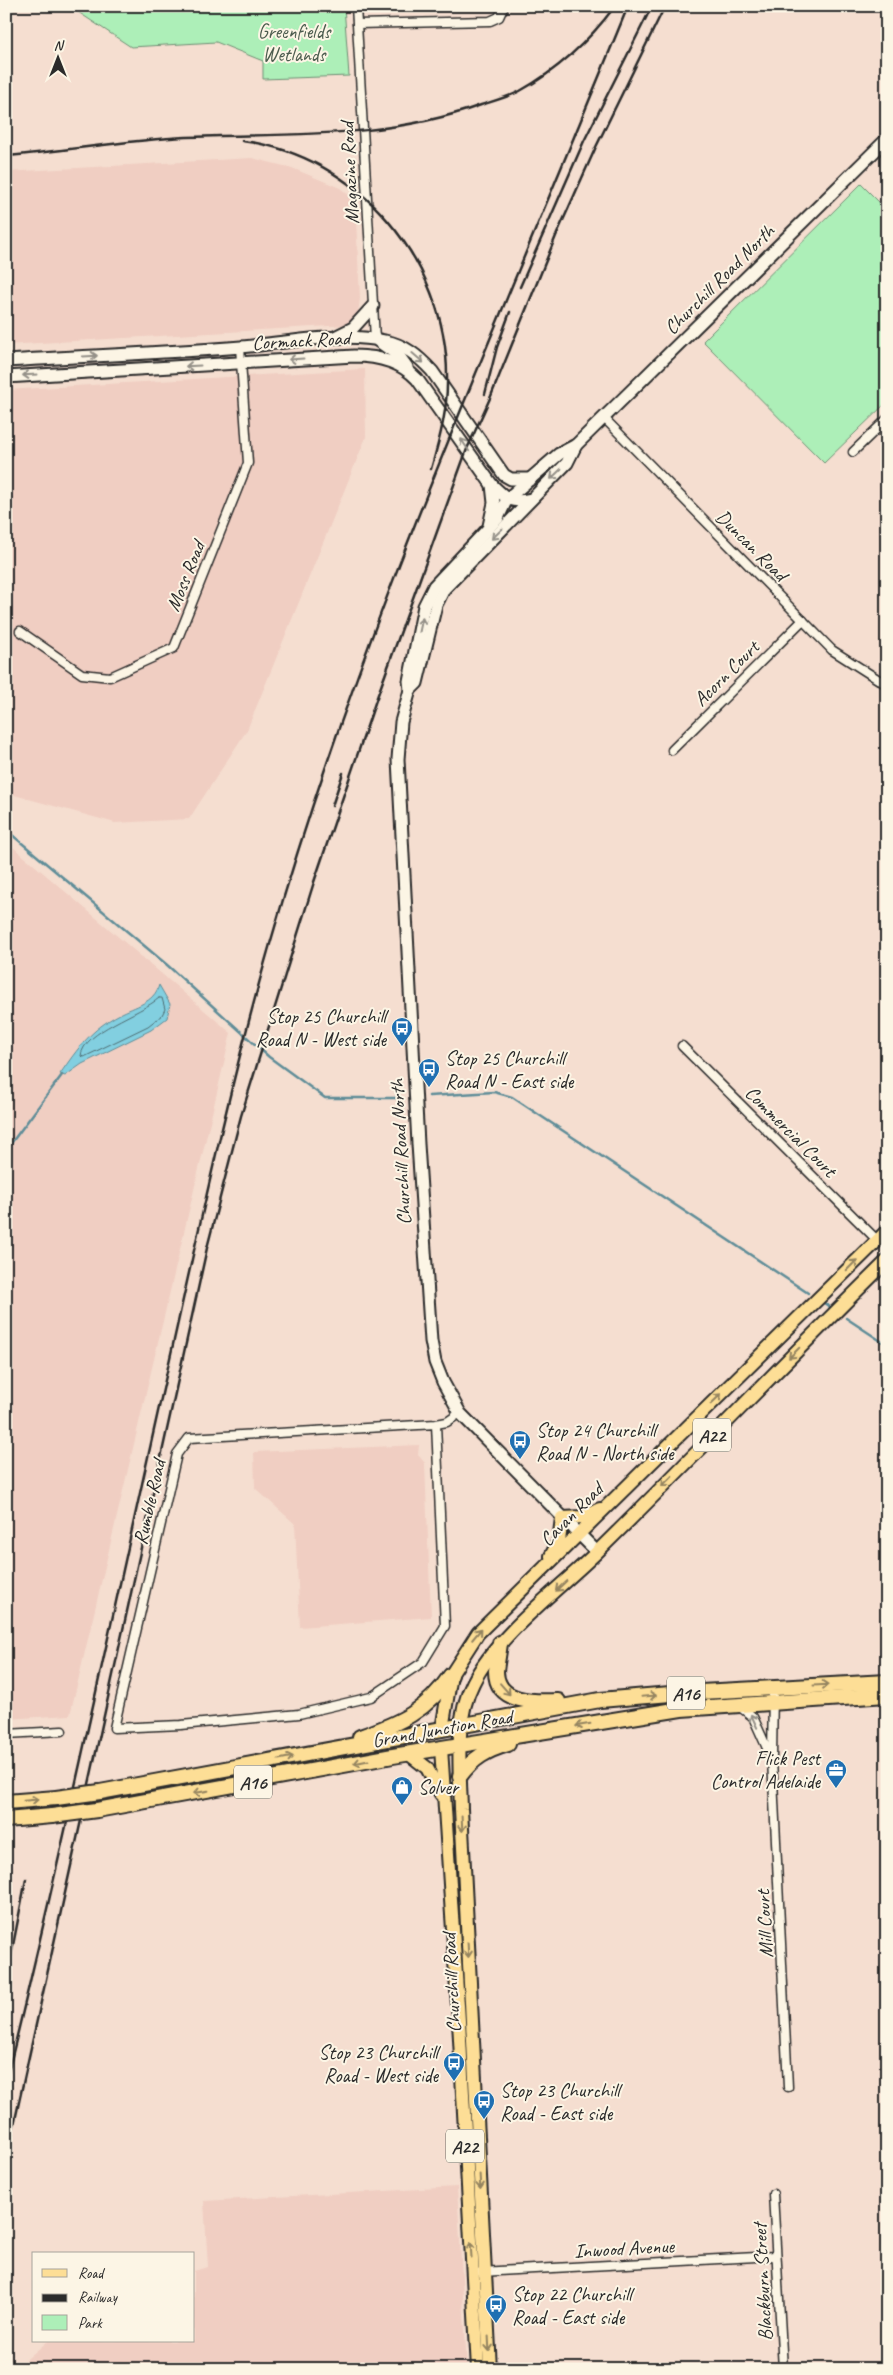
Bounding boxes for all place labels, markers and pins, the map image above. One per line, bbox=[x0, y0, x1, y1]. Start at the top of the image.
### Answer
place label: Stop 25 Churchill Road N - West side bbox=[256, 1004, 390, 1052]
bus stop icon: Stop 25 Churchill Road N - West side bbox=[390, 1016, 414, 1047]
place label: Stop 25 Churchill Road N - East side bbox=[445, 1046, 575, 1094]
bus stop icon: Stop 25 Churchill Road N - East side bbox=[417, 1057, 441, 1088]
place label: Stop 24 Churchill Road N - North side bbox=[536, 1418, 675, 1466]
bus stop icon: Stop 24 Churchill Road N - North side bbox=[508, 1429, 532, 1460]
place label: Flick Pest Control Adelaide bbox=[711, 1746, 822, 1794]
office icon: Flick Pest Control Adelaide bbox=[824, 1758, 848, 1789]
shop icon: Solver bbox=[390, 1775, 414, 1806]
place label: Solver bbox=[418, 1775, 460, 1800]
place label: Stop 23 Churchill Road - West side bbox=[318, 2040, 442, 2088]
bus stop icon: Stop 23 Churchill Road - West side bbox=[442, 2051, 466, 2082]
place label: Stop 23 Churchill Road - East side bbox=[500, 2078, 623, 2126]
bus stop icon: Stop 23 Churchill Road - East side bbox=[472, 2089, 496, 2120]
place label: Stop 22 Churchill Road - East side bbox=[512, 2282, 635, 2330]
bus stop icon: Stop 22 Churchill Road - East side bbox=[484, 2293, 508, 2324]

